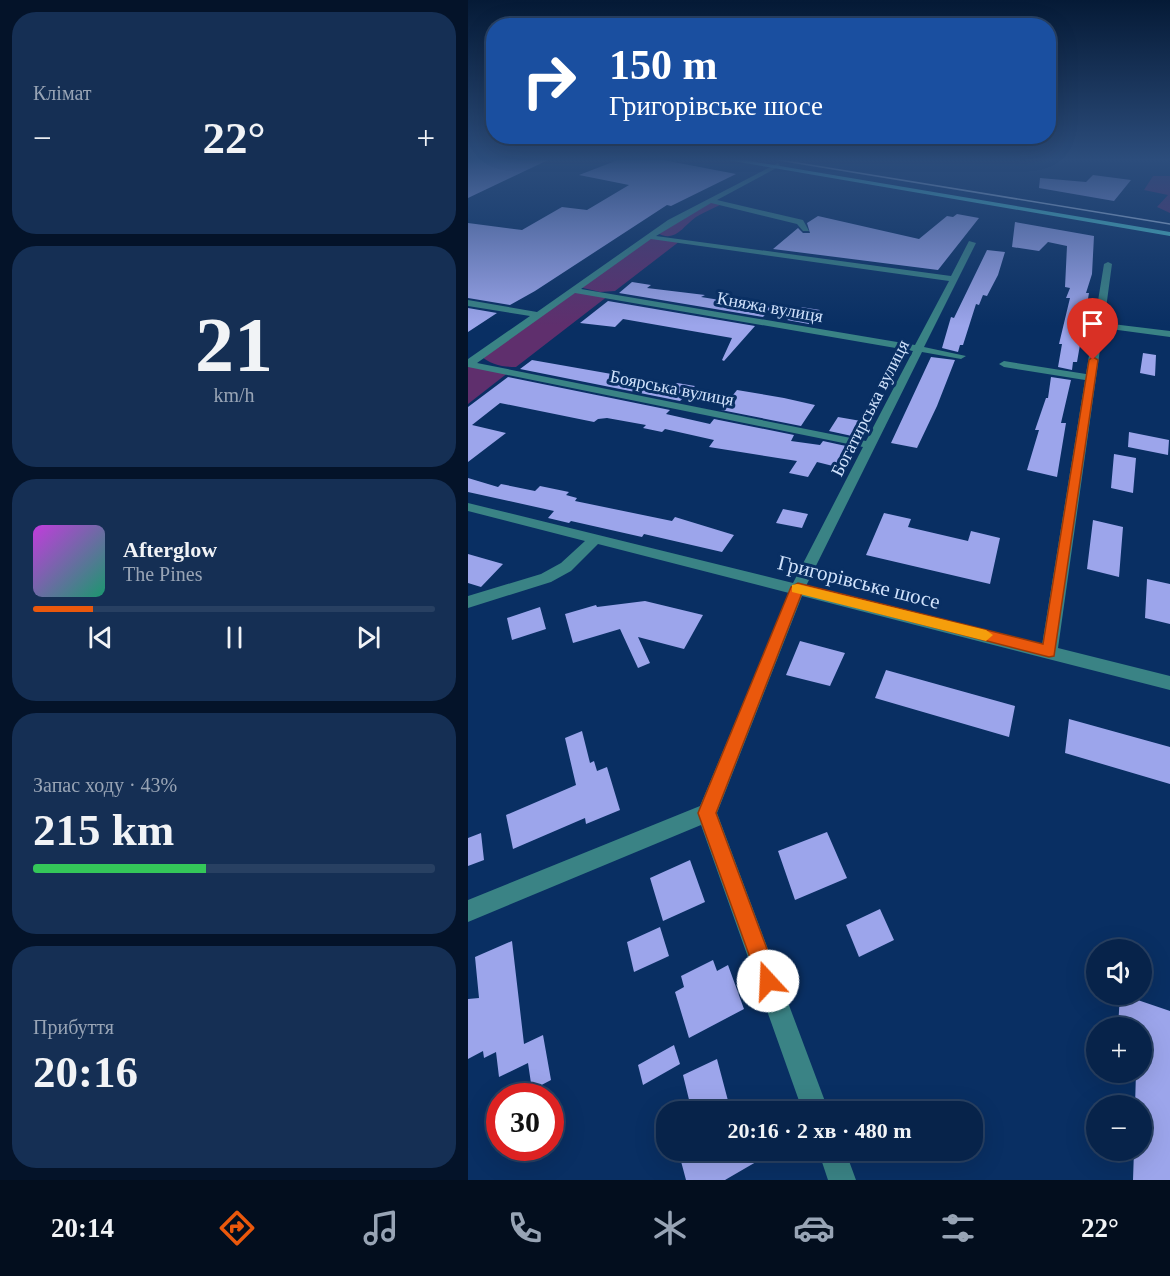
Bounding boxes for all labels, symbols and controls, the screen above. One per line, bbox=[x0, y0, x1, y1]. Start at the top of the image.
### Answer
icon: right bbox=[510, 42, 588, 120]
text: 150 m bbox=[609, 42, 718, 88]
text: Клімат bbox=[33, 82, 92, 104]
text: Григорівське шосе bbox=[609, 91, 823, 121]
text: 22° bbox=[203, 113, 266, 163]
text: − bbox=[33, 120, 52, 156]
text: + bbox=[416, 120, 435, 156]
street label: Княжа вулиця bbox=[715, 288, 825, 326]
pin bbox=[1067, 298, 1118, 360]
text: 21 bbox=[195, 301, 273, 388]
icon: arrive bbox=[1076, 307, 1109, 340]
street label: Богатирська вулиця bbox=[827, 336, 913, 480]
street label: Боярська вулиця bbox=[608, 366, 736, 410]
text: km/h bbox=[213, 384, 255, 406]
text: Afterglow bbox=[123, 537, 217, 562]
street label: Григорівське шосе bbox=[775, 550, 943, 614]
text: The Pines bbox=[123, 563, 202, 585]
icon: previous bbox=[84, 621, 117, 654]
icon: pause bbox=[218, 621, 251, 654]
icon: next bbox=[352, 621, 385, 654]
text: Запас ходу · 43% bbox=[33, 774, 177, 796]
text: 215 km bbox=[33, 805, 174, 855]
map controls bbox=[1086, 939, 1152, 1161]
button: sound bbox=[1086, 939, 1152, 1005]
position arrow bbox=[736, 949, 800, 1013]
text: Прибуття bbox=[33, 1016, 114, 1038]
button: + bbox=[1086, 1017, 1152, 1083]
text: 20:16 bbox=[33, 1047, 138, 1097]
speed limit sign: 30 bbox=[486, 1083, 564, 1161]
button: − bbox=[1086, 1095, 1152, 1161]
text: 20:16 · 2 хв · 480 m bbox=[727, 1118, 912, 1143]
icon: directions bbox=[216, 1207, 258, 1249]
icon: music bbox=[360, 1207, 402, 1249]
icon: phone bbox=[504, 1207, 546, 1249]
icon: climate bbox=[649, 1207, 691, 1249]
icon: car bbox=[793, 1207, 835, 1249]
icon: filters bbox=[937, 1207, 979, 1249]
text: 20:14 bbox=[51, 1213, 114, 1243]
text: 22° bbox=[1081, 1213, 1119, 1243]

